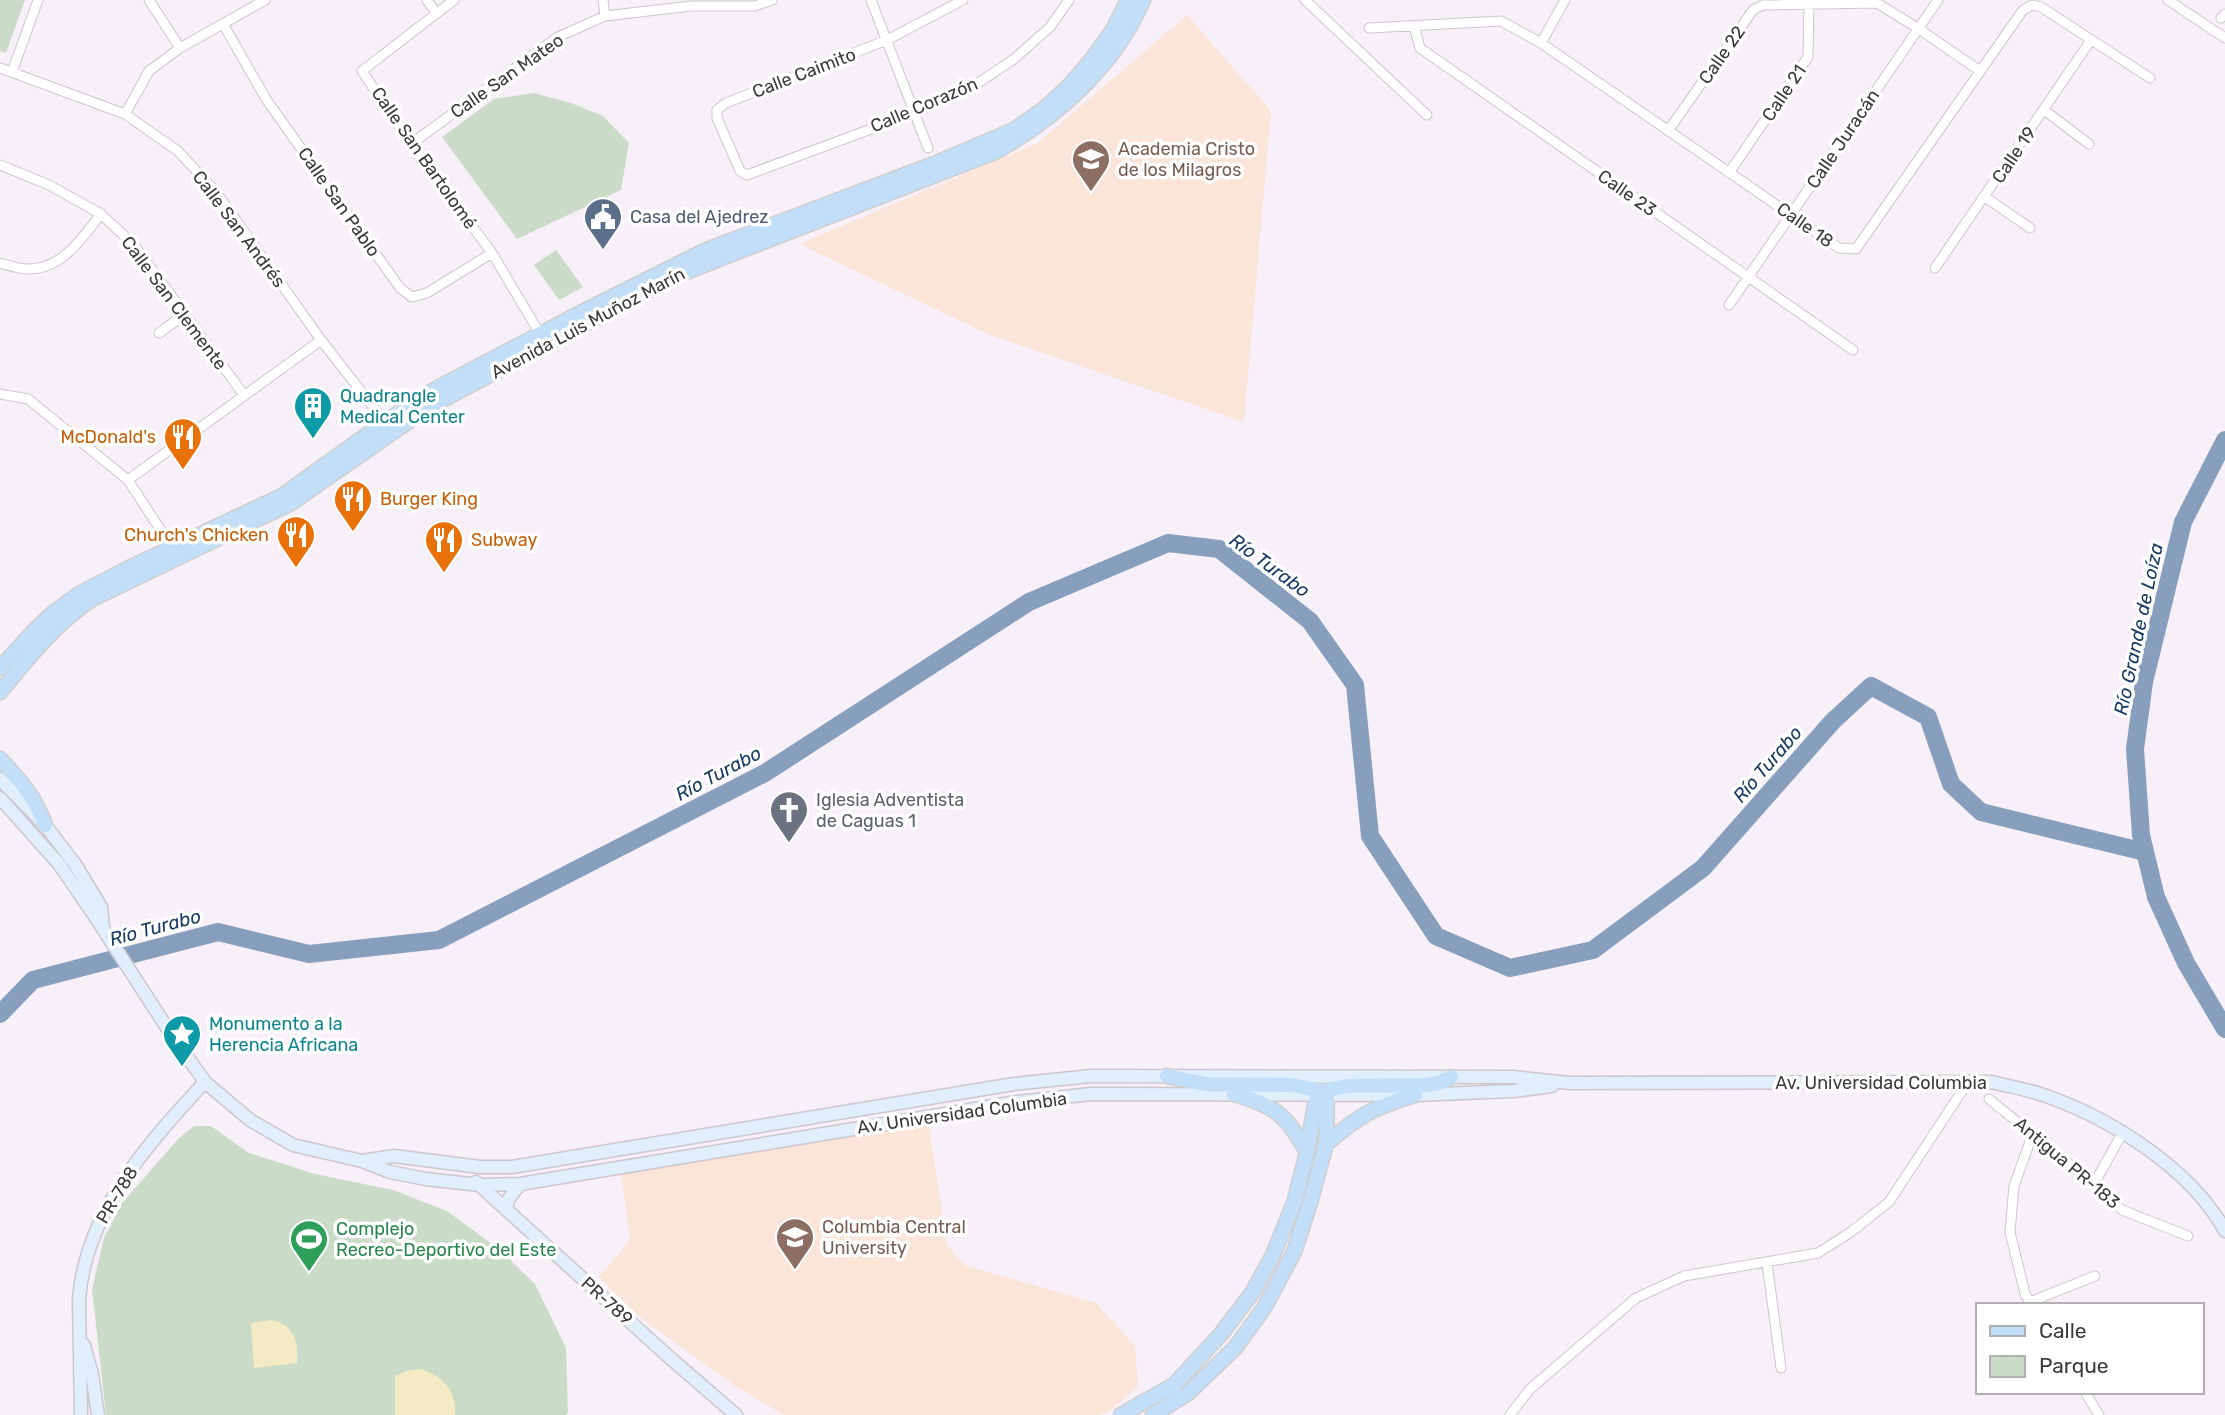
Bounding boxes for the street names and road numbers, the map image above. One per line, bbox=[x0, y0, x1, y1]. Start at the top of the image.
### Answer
street label: Calle 22 bbox=[1694, 22, 1750, 88]
street label: Calle San Mateo bbox=[446, 29, 568, 123]
street label: Calle Caimito bbox=[749, 43, 859, 103]
street label: Calle 21 bbox=[1757, 61, 1811, 125]
street label: Calle Corazón bbox=[867, 73, 981, 137]
street label: Calle San Bartolomé bbox=[367, 83, 481, 233]
street label: Calle Juracán bbox=[1802, 85, 1884, 193]
street label: Calle 19 bbox=[1987, 123, 2041, 187]
street label: Calle San Pablo bbox=[293, 143, 385, 261]
street label: Calle 23 bbox=[1593, 165, 1661, 221]
street label: Calle San Andrés bbox=[188, 166, 290, 292]
street label: Calle 18 bbox=[1772, 198, 1838, 252]
street label: Calle San Clemente bbox=[116, 232, 232, 374]
street label: Avenida Luis Muñoz Marín bbox=[487, 263, 689, 383]
street label: Av. Universidad Columbia bbox=[1775, 1072, 1987, 1094]
street label: Av. Universidad Columbia bbox=[856, 1087, 1068, 1139]
street label: Antigua PR-183 bbox=[2010, 1112, 2124, 1214]
street label: PR-788 bbox=[91, 1162, 143, 1228]
street label: PR-789 bbox=[577, 1272, 637, 1330]

